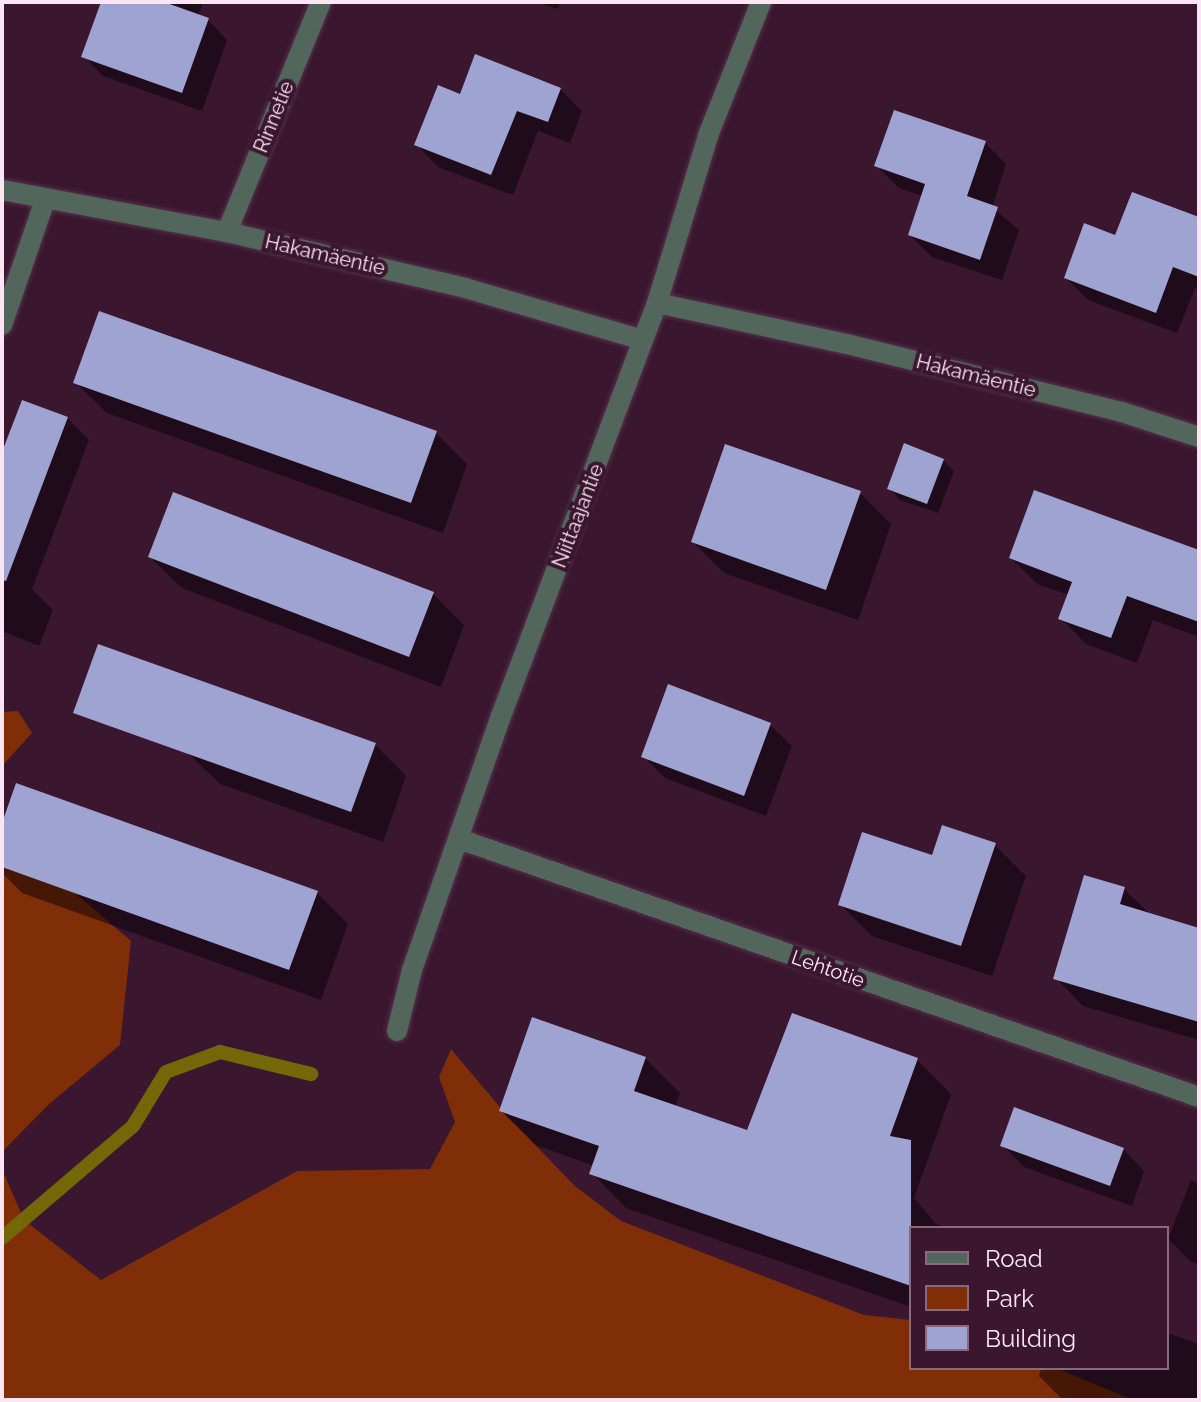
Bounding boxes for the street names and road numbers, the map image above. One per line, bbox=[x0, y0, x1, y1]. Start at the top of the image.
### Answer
street label: Rinnetie bbox=[249, 78, 299, 156]
street label: Hakamäentie bbox=[263, 230, 387, 280]
street label: Hakamäentie bbox=[914, 350, 1038, 402]
street label: Niittaajantie bbox=[547, 461, 609, 571]
street label: Lehtotie bbox=[788, 945, 868, 993]

